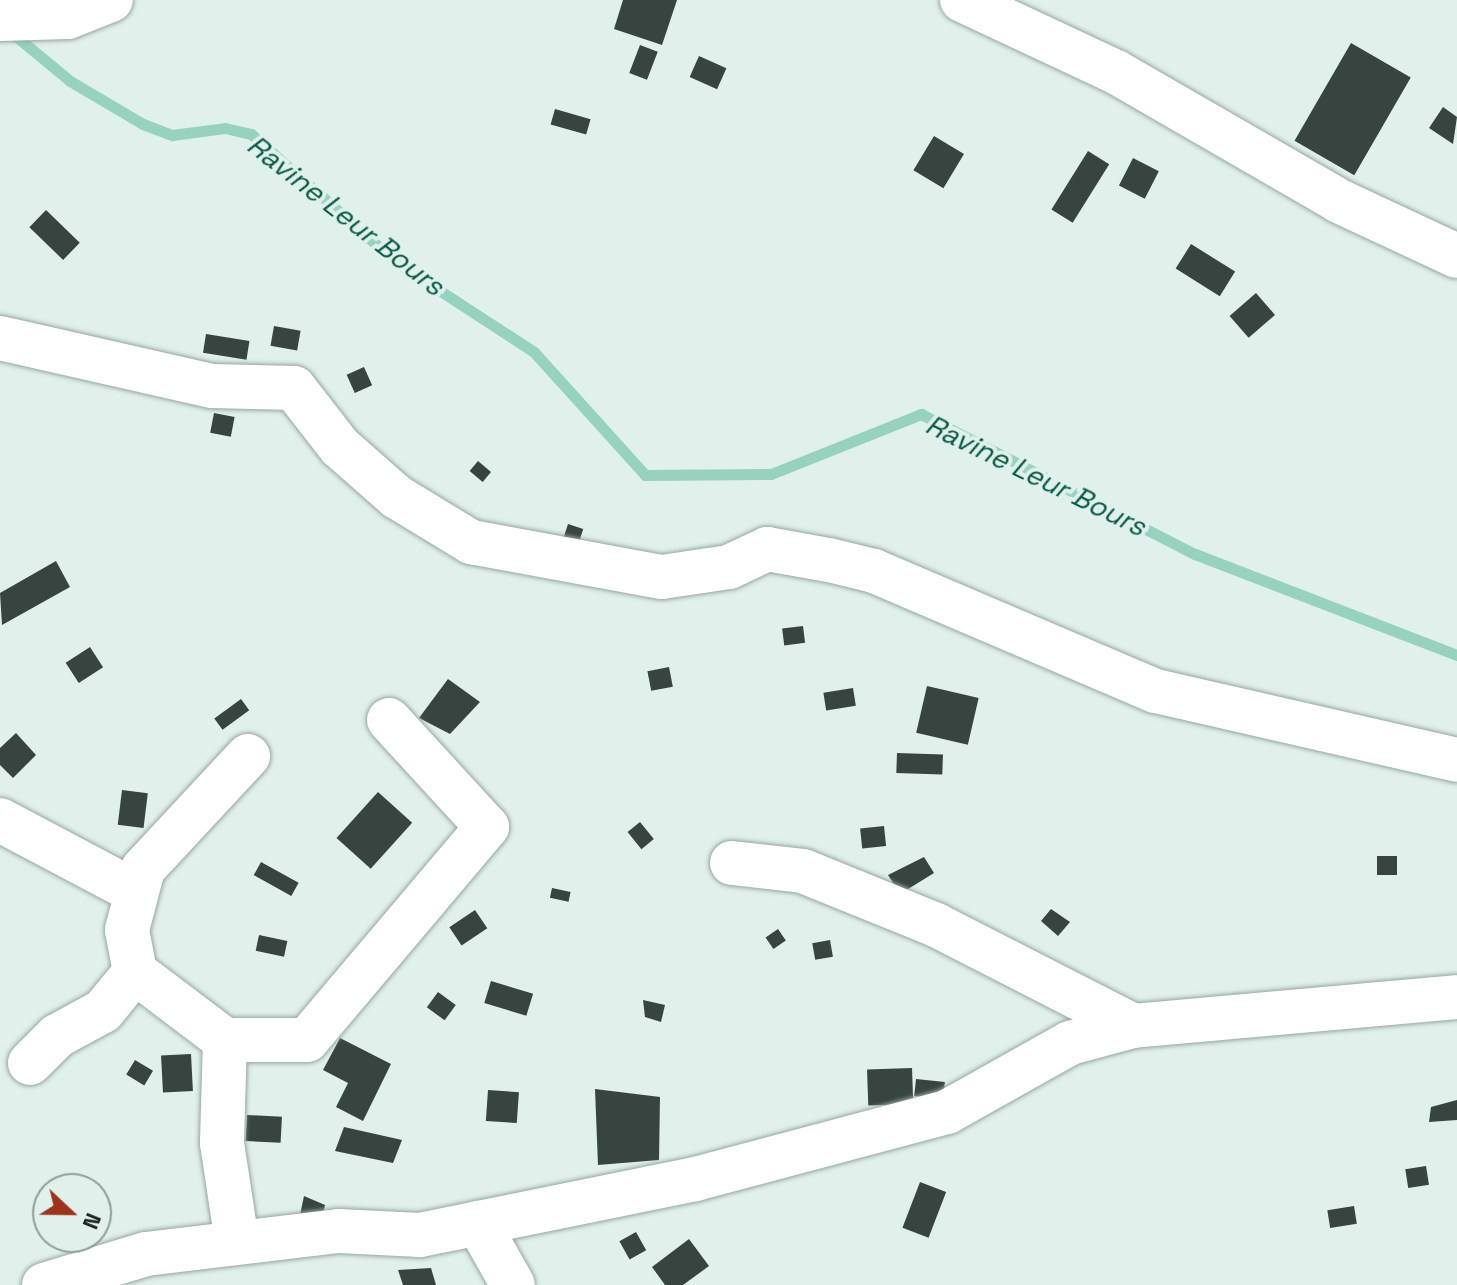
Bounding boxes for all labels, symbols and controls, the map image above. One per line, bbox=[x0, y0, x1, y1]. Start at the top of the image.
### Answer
water label: Ravine Leur Bours bbox=[241, 128, 451, 302]
water label: Ravine Leur Bours bbox=[921, 407, 1151, 543]
north arrow bbox=[32, 1173, 112, 1253]
text: N bbox=[77, 1209, 108, 1233]

